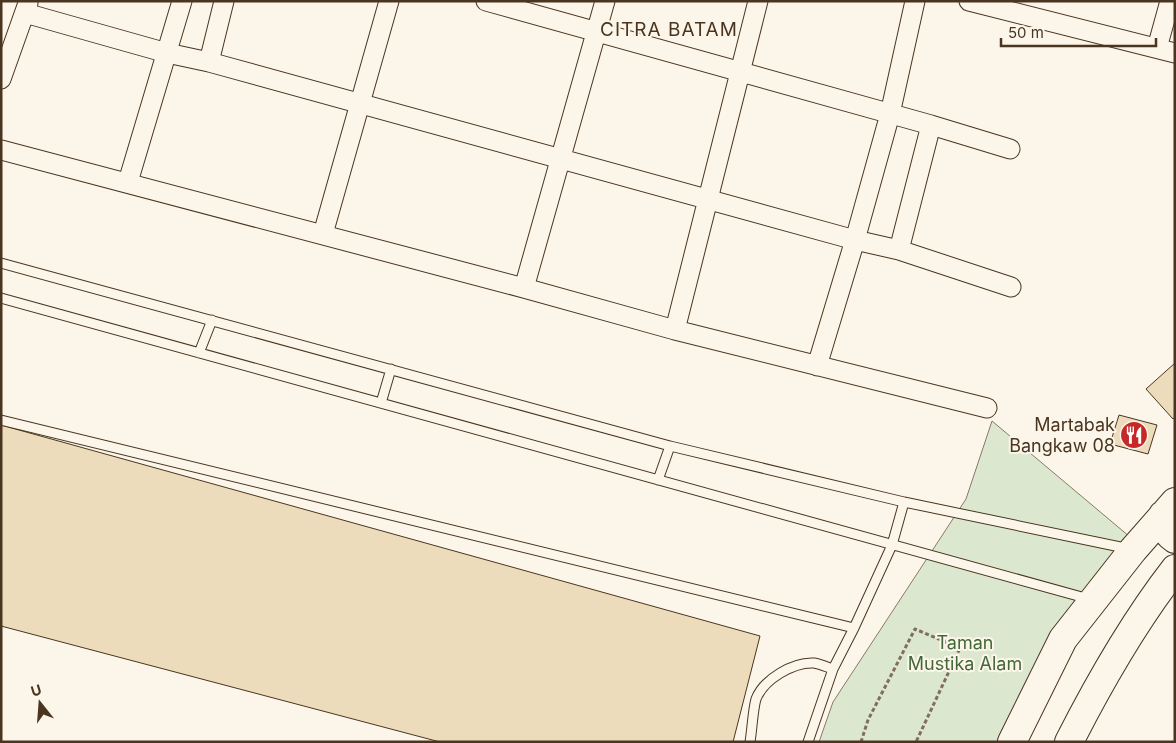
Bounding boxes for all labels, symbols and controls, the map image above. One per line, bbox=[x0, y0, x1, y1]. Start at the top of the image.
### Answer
scale bar bbox=[1001, 15, 1156, 47]
district label: CITRA BATAM bbox=[600, 18, 738, 41]
text: 50 m bbox=[1008, 23, 1044, 42]
place label: Martabak Bangkaw 08 bbox=[1009, 414, 1115, 456]
restaurant icon: Martabak Bangkaw 08 bbox=[1119, 420, 1149, 450]
park label: Taman Mustika Alam bbox=[908, 632, 1022, 674]
north arrow bbox=[15, 678, 65, 728]
text: U bbox=[29, 680, 43, 700]

